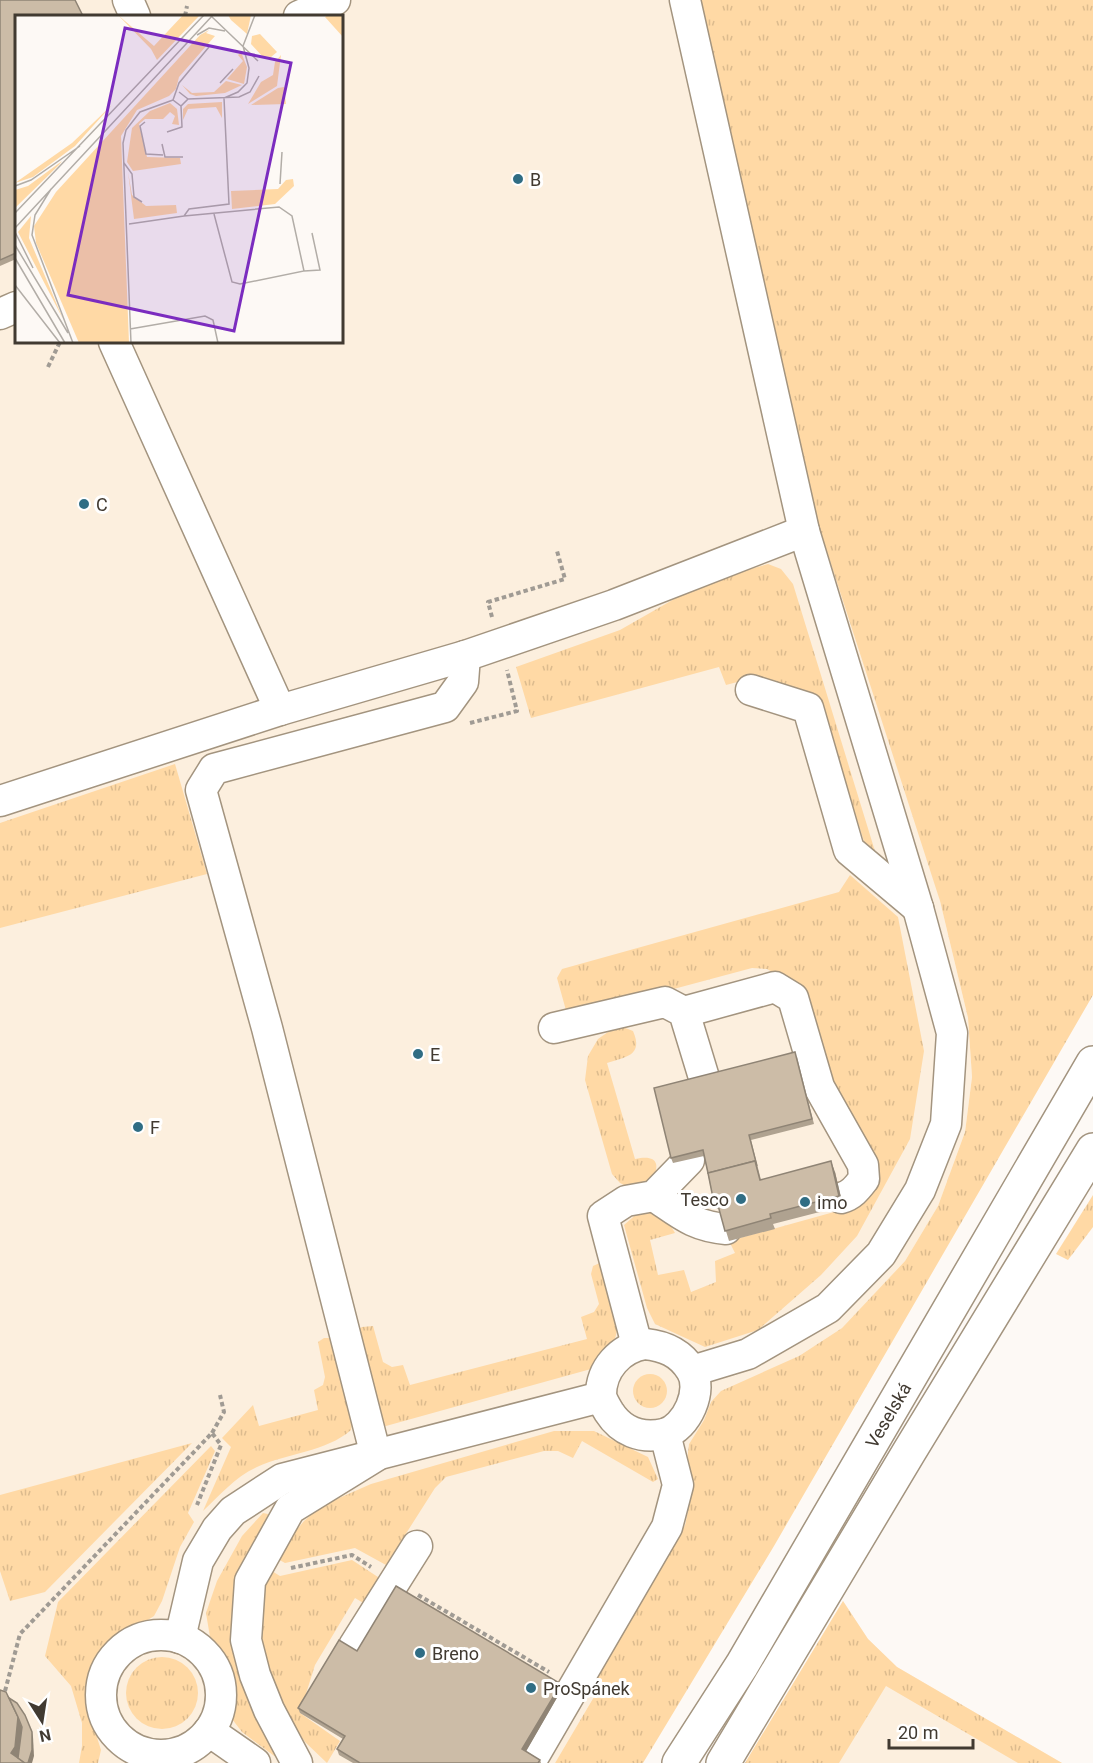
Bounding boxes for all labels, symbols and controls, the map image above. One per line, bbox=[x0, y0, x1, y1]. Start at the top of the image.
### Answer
inset map bbox=[15, 15, 344, 344]
place label: B bbox=[530, 169, 541, 190]
marker: B bbox=[511, 172, 525, 186]
place label: C bbox=[96, 494, 108, 515]
marker: C bbox=[77, 497, 91, 511]
place label: E bbox=[430, 1044, 440, 1065]
marker: E bbox=[411, 1047, 425, 1061]
place label: F bbox=[150, 1117, 160, 1138]
marker: F bbox=[131, 1120, 145, 1134]
place label: Tesco bbox=[681, 1189, 729, 1210]
marker: Tesco bbox=[734, 1192, 748, 1206]
place label: imo bbox=[817, 1192, 847, 1213]
marker: imo bbox=[798, 1195, 812, 1209]
street label: Veselská bbox=[861, 1378, 915, 1451]
place label: Breno bbox=[432, 1643, 479, 1664]
marker: Breno bbox=[413, 1646, 427, 1660]
place label: ProSpánek bbox=[543, 1678, 631, 1699]
marker: ProSpánek bbox=[524, 1681, 538, 1695]
north arrow bbox=[12, 1691, 72, 1751]
scale bar bbox=[889, 1712, 973, 1750]
text: 20 m bbox=[898, 1722, 938, 1743]
text: N bbox=[38, 1725, 53, 1746]

